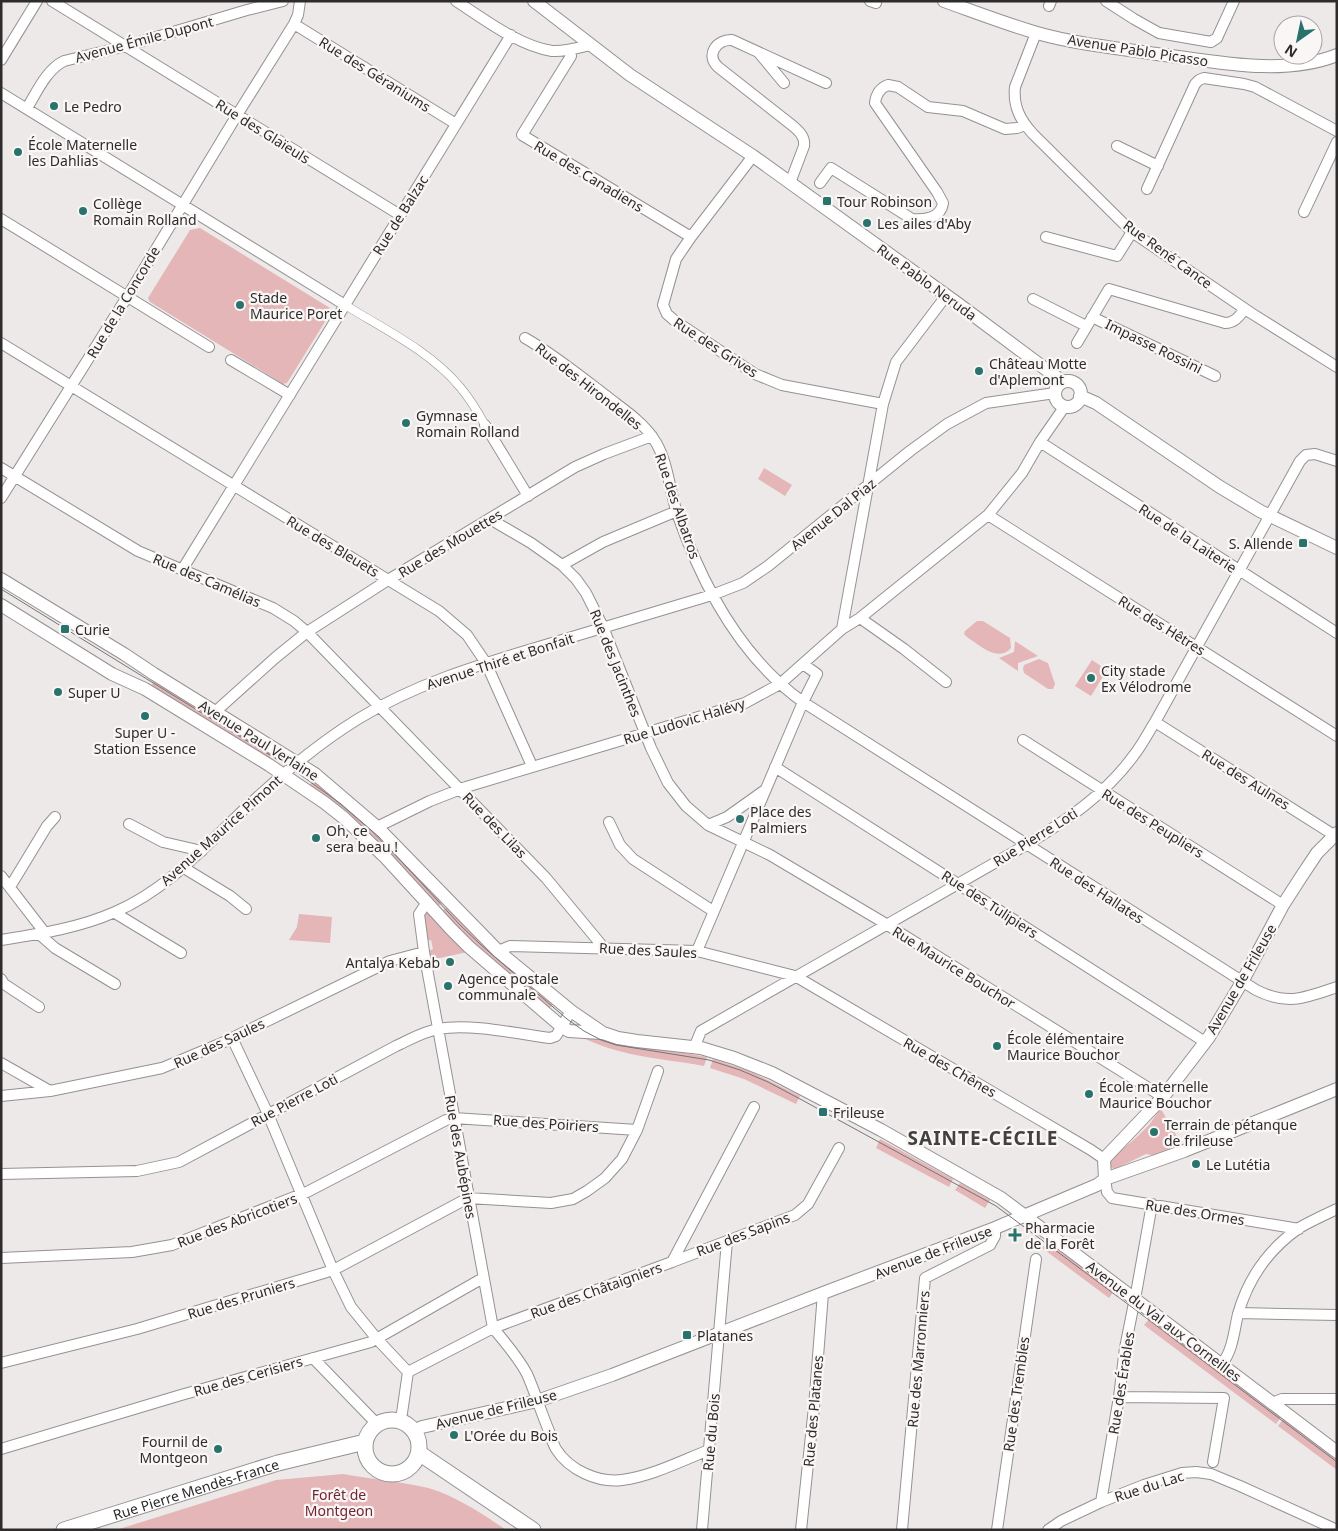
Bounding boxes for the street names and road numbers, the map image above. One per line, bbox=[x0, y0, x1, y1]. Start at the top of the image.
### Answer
street label: Avenue Émile Dupont bbox=[73, 11, 215, 67]
street label: Avenue Pablo Picasso bbox=[1066, 30, 1210, 70]
street label: Rue des Géraniums bbox=[316, 32, 435, 116]
street label: Rue des Glaïeuls bbox=[212, 94, 314, 168]
street label: Rue des Canadiens bbox=[531, 136, 647, 216]
street label: Rue de Balzac bbox=[368, 171, 432, 259]
street label: Rue René Cance bbox=[1120, 215, 1216, 293]
street label: Rue Pablo Neruda bbox=[873, 239, 981, 325]
street label: Rue de la Concorde bbox=[82, 242, 164, 361]
street label: Rue des Grives bbox=[670, 313, 762, 382]
street label: Impasse Rossini bbox=[1102, 314, 1206, 378]
street label: Rue des Hirondelles bbox=[532, 338, 647, 434]
street label: Rue des Albatros bbox=[651, 451, 705, 562]
street label: Avenue Dal Piaz bbox=[786, 473, 880, 554]
street label: Rue de la Laiterie bbox=[1135, 499, 1241, 577]
street label: Rue des Mouettes bbox=[394, 504, 506, 582]
street label: Rue des Bleuets bbox=[283, 511, 383, 581]
street label: Rue des Camélias bbox=[150, 549, 264, 611]
street label: Rue des Hêtres bbox=[1115, 591, 1209, 659]
street label: Rue des Jacinthes bbox=[586, 606, 646, 720]
street label: Avenue Thiré et Bonfait bbox=[424, 628, 576, 694]
street label: Rue Ludovic Halévy bbox=[621, 693, 748, 749]
street label: Avenue Paul Verlaine bbox=[195, 695, 323, 785]
street label: Rue des Aulnes bbox=[1198, 744, 1294, 814]
street label: Avenue Maurice Pimont bbox=[156, 770, 286, 890]
street label: Rue des Peupliers bbox=[1098, 784, 1208, 862]
street label: Rue des Lilas bbox=[459, 788, 532, 862]
street label: Rue Pierre Loti bbox=[989, 803, 1081, 871]
street label: Rue des Hallates bbox=[1046, 852, 1148, 928]
street label: Rue des Tulipiers bbox=[938, 866, 1042, 942]
street label: Avenue de Frileuse bbox=[1202, 920, 1280, 1038]
street label: Rue Maurice Bouchor bbox=[889, 921, 1019, 1013]
street label: Rue des Saules bbox=[598, 938, 698, 962]
street label: Rue des Saules bbox=[171, 1014, 268, 1072]
street label: Rue des Chênes bbox=[900, 1033, 1000, 1101]
street label: Rue Pierre Loti bbox=[247, 1069, 341, 1131]
street label: Rue des Aubépines bbox=[441, 1094, 481, 1221]
street label: Rue des Poiriers bbox=[492, 1110, 600, 1136]
street label: Rue des Abricotiers bbox=[174, 1188, 300, 1252]
street label: Rue des Ormes bbox=[1144, 1195, 1246, 1229]
street label: Rue des Sapins bbox=[693, 1207, 793, 1261]
street label: Avenue de Frileuse bbox=[872, 1221, 995, 1283]
street label: Avenue du Val aux Corneilles bbox=[1083, 1256, 1246, 1386]
street label: Rue des Châtaigniers bbox=[527, 1257, 665, 1323]
street label: Rue des Pruniers bbox=[185, 1273, 297, 1323]
street label: Rue des Marronniers bbox=[903, 1289, 933, 1428]
street label: Rue des Érables bbox=[1104, 1330, 1139, 1436]
street label: Rue des Trembles bbox=[999, 1335, 1034, 1453]
street label: Rue des Cerisiers bbox=[191, 1351, 305, 1401]
street label: Rue des Platanes bbox=[799, 1354, 827, 1468]
street label: Avenue de Frileuse bbox=[433, 1385, 559, 1433]
street label: Rue du Bois bbox=[698, 1392, 724, 1472]
street label: Rue Pierre Mendès-France bbox=[110, 1454, 281, 1524]
street label: Rue du Lac bbox=[1112, 1466, 1186, 1506]

